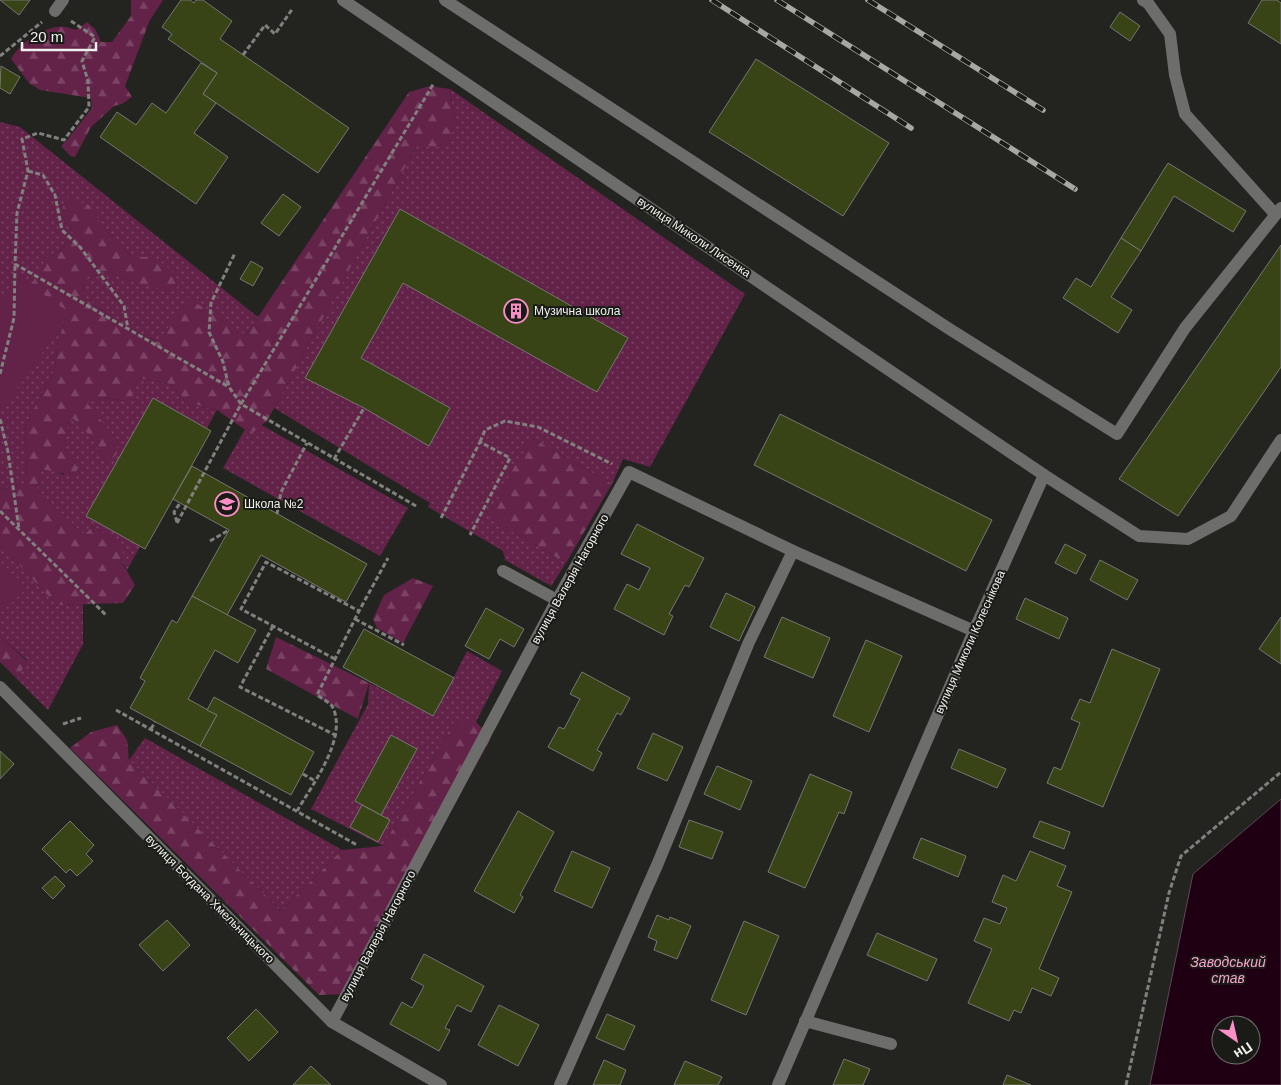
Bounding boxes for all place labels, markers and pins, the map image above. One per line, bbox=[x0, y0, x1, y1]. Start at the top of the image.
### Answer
building icon: Музична школа bbox=[503, 298, 529, 324]
place label: Музична школа bbox=[534, 304, 621, 318]
school or university icon: Школа №2 bbox=[214, 491, 240, 517]
place label: Школа №2 bbox=[244, 497, 304, 511]

